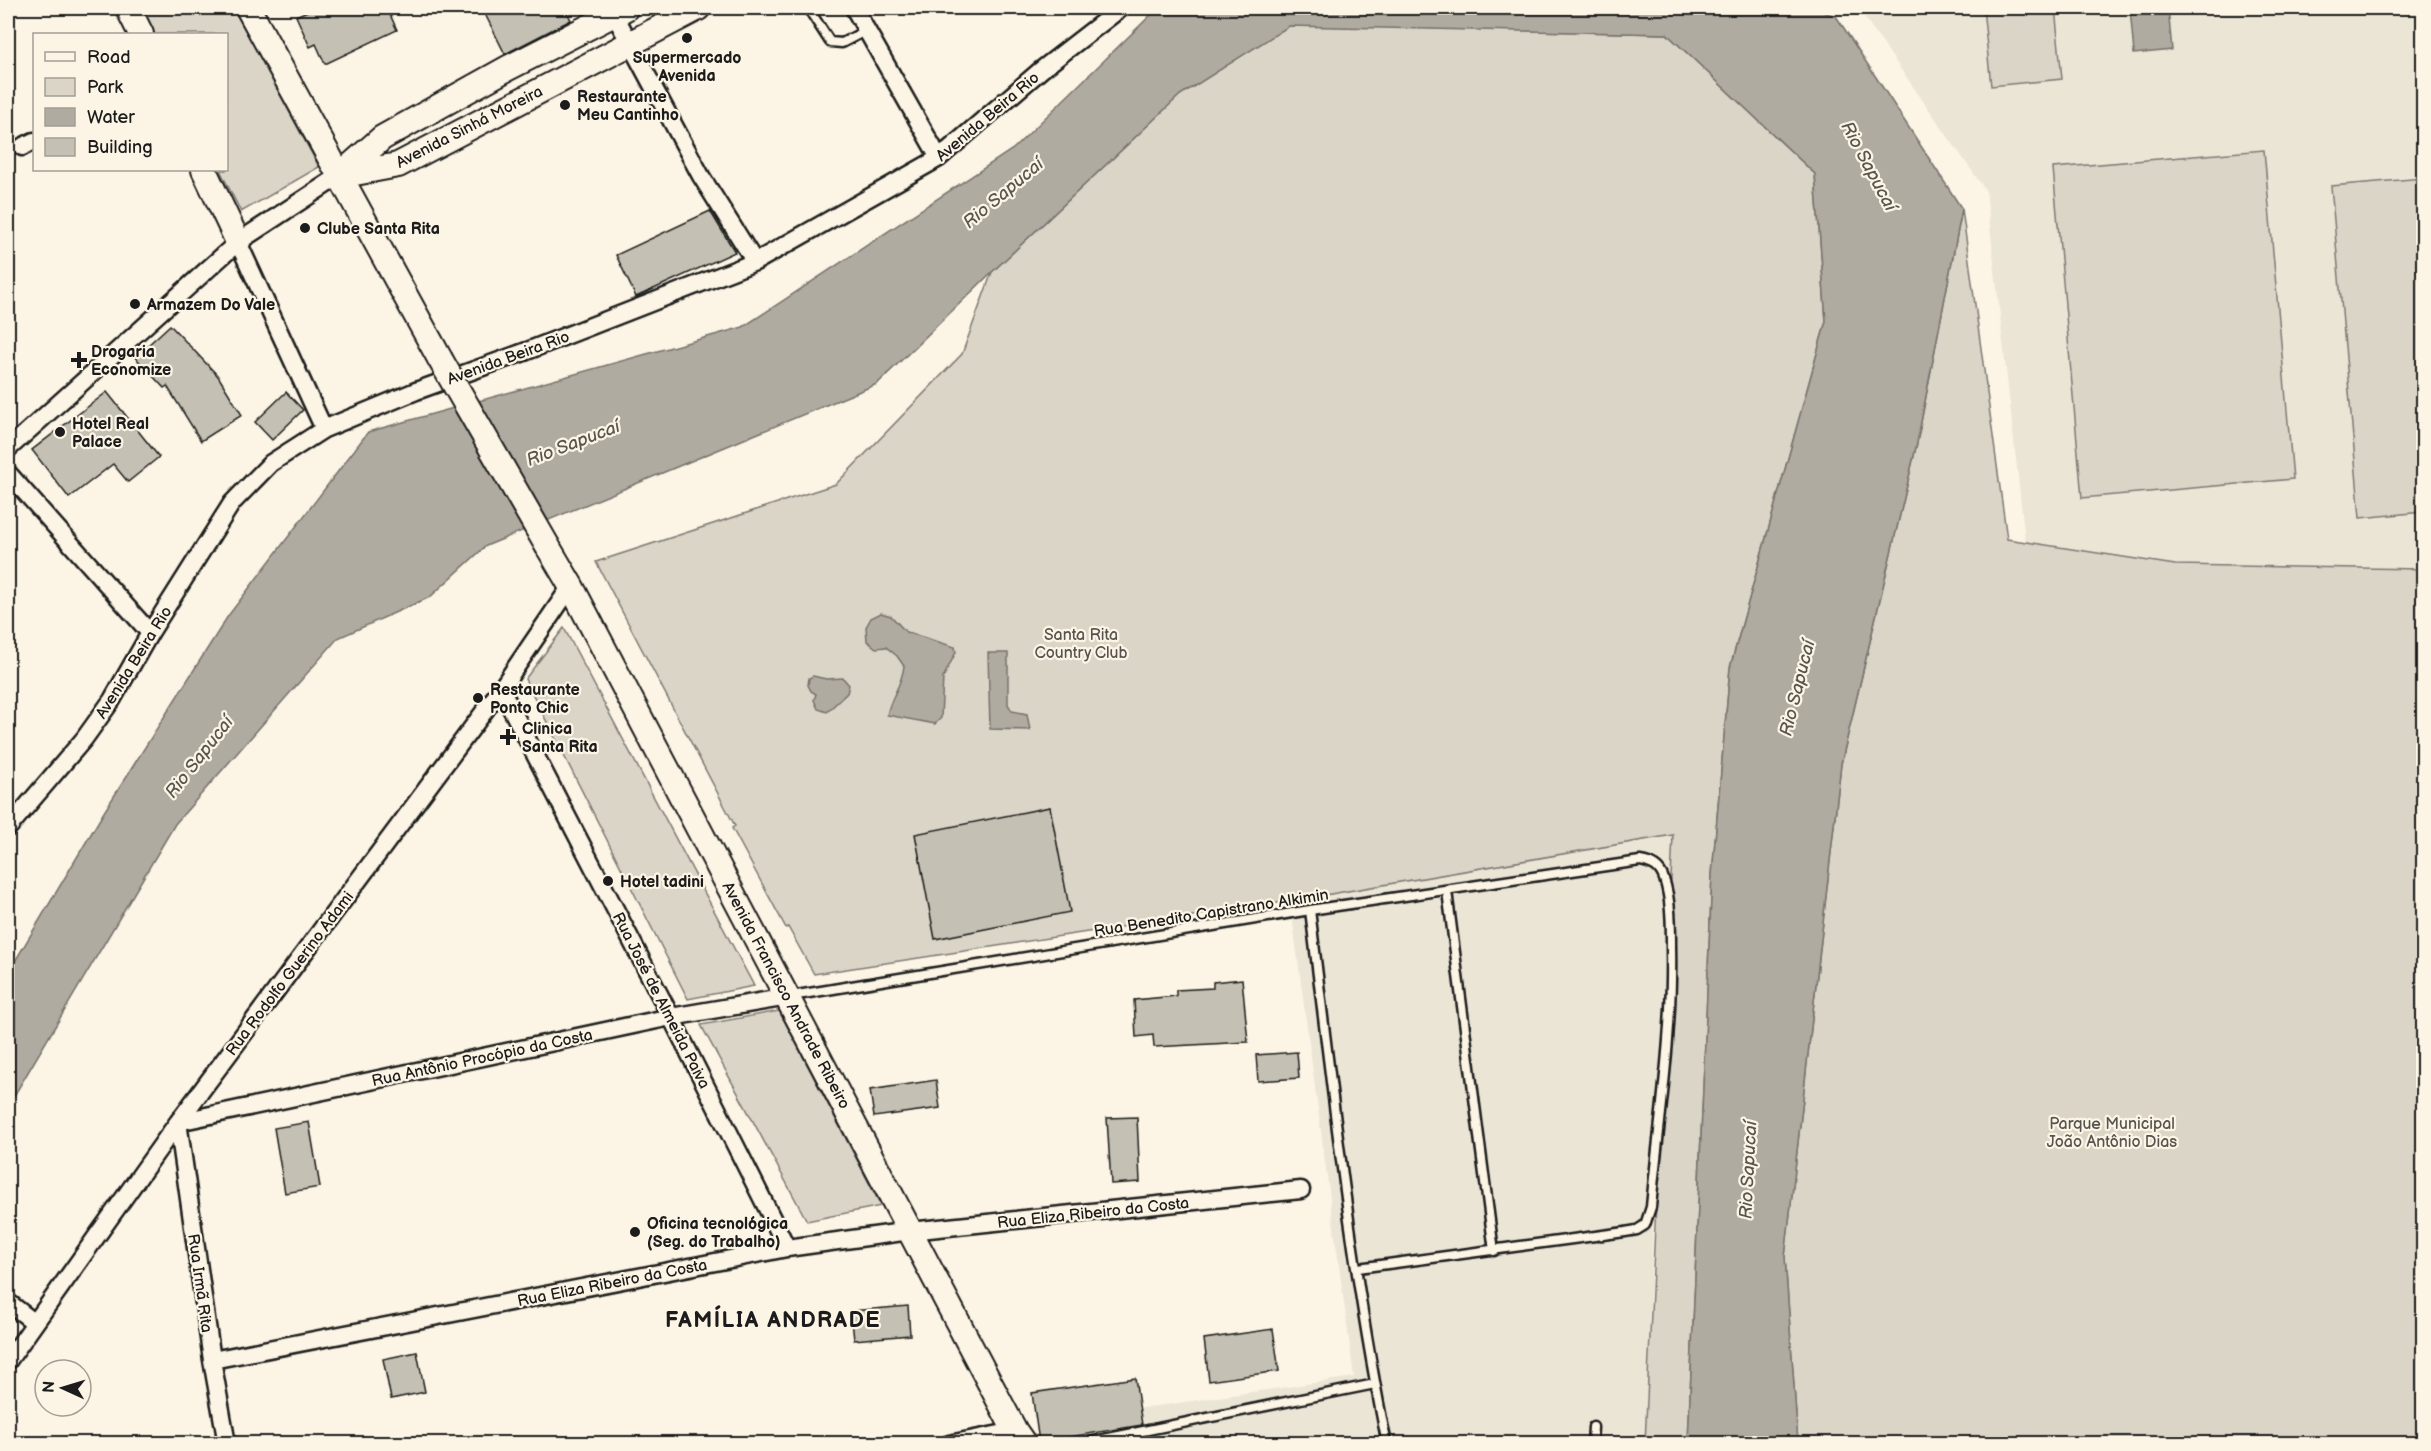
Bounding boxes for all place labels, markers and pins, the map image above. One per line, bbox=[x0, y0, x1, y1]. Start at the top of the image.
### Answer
marker: Supermercado Avenida bbox=[680, 31, 694, 45]
place label: Supermercado Avenida bbox=[633, 49, 741, 86]
place label: Restaurante Meu Cantinho bbox=[577, 88, 679, 125]
marker: Restaurante Meu Cantinho bbox=[558, 98, 572, 112]
place label: Clube Santa Rita bbox=[317, 220, 440, 239]
marker: Clube Santa Rita bbox=[298, 221, 312, 235]
place label: Armazem Do Vale bbox=[146, 296, 275, 315]
marker: Armazem Do Vale bbox=[128, 297, 142, 311]
place label: Drogaria Economize bbox=[91, 343, 171, 380]
marker: Drogaria Economize bbox=[72, 353, 86, 367]
place label: Hotel Real Palace bbox=[72, 415, 149, 452]
marker: Hotel Real Palace bbox=[53, 425, 67, 439]
place label: Restaurante Ponto Chic bbox=[490, 681, 580, 718]
marker: Restaurante Ponto Chic bbox=[471, 691, 485, 705]
place label: Clinica Santa Rita bbox=[522, 720, 598, 757]
marker: Clinica Santa Rita bbox=[499, 728, 517, 746]
place label: Hotel tadini bbox=[620, 873, 704, 892]
marker: Hotel tadini bbox=[601, 874, 615, 888]
place label: Oficina tecnológica (Seg. do Trabalho) bbox=[647, 1215, 788, 1252]
marker: Oficina tecnológica (Seg. do Trabalho) bbox=[628, 1225, 642, 1239]

